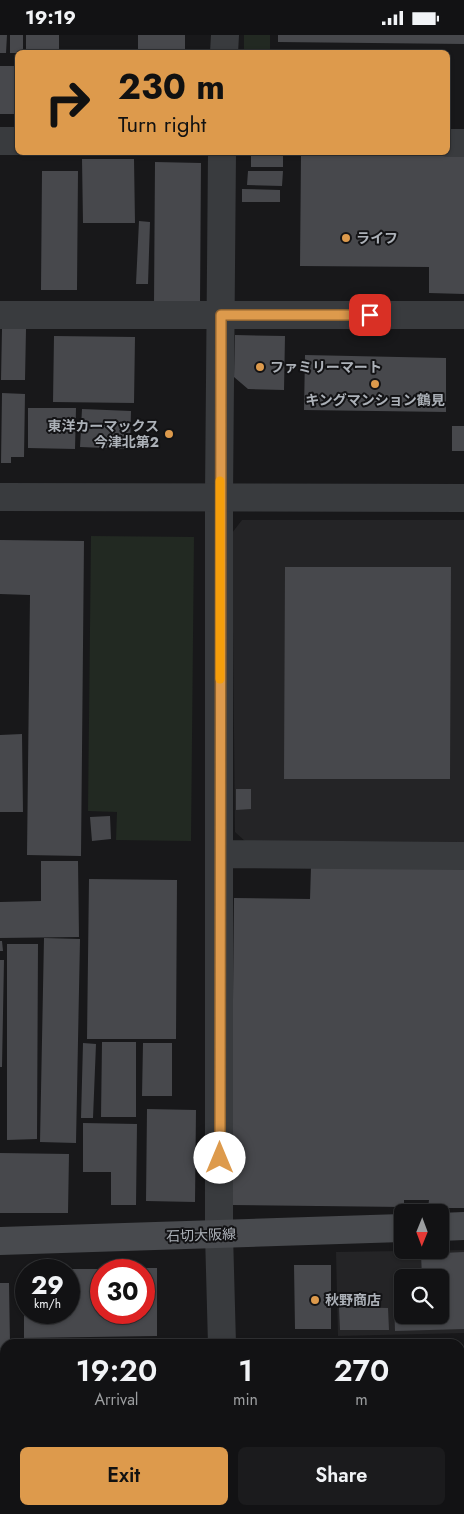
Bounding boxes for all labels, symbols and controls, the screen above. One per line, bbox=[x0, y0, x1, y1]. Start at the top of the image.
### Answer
text: 19:19 bbox=[25, 4, 76, 31]
text: 230 m bbox=[118, 62, 225, 112]
icon: right bbox=[35, 70, 100, 135]
text: Turn right bbox=[118, 108, 206, 140]
place label: ライフ bbox=[356, 228, 398, 248]
marker: ライフ bbox=[340, 232, 352, 244]
pin bbox=[349, 294, 391, 336]
icon: arrive bbox=[356, 301, 384, 329]
place label: ファミリーマート bbox=[270, 357, 382, 377]
marker: ファミリーマート bbox=[254, 361, 266, 373]
marker: キングマンション鶴見 bbox=[369, 378, 381, 390]
place label: キングマンション鶴見 bbox=[305, 390, 445, 410]
place label: 東洋カーマックス 今津北第2 bbox=[47, 416, 159, 452]
marker: 東洋カーマックス 今津北第2 bbox=[163, 428, 175, 440]
position arrow bbox=[193, 1131, 245, 1183]
north arrow bbox=[394, 1204, 449, 1259]
map controls bbox=[394, 1204, 449, 1324]
street label: 石切大阪線 bbox=[166, 1224, 236, 1246]
speed limit sign: 30 bbox=[90, 1259, 155, 1324]
text: 29 bbox=[31, 1267, 64, 1303]
button: search bbox=[394, 1269, 449, 1324]
place label: 秋野商店 bbox=[325, 1290, 381, 1310]
marker: 秋野商店 bbox=[309, 1294, 321, 1306]
text: km/h bbox=[34, 1295, 61, 1313]
text: 19:20 bbox=[76, 1349, 157, 1392]
text: 1 bbox=[238, 1349, 253, 1392]
text: 270 bbox=[334, 1349, 389, 1392]
text: Arrival bbox=[94, 1388, 139, 1411]
text: min bbox=[233, 1388, 258, 1411]
text: m bbox=[355, 1388, 368, 1411]
button: Exit bbox=[20, 1447, 228, 1505]
button: Share bbox=[238, 1447, 445, 1505]

